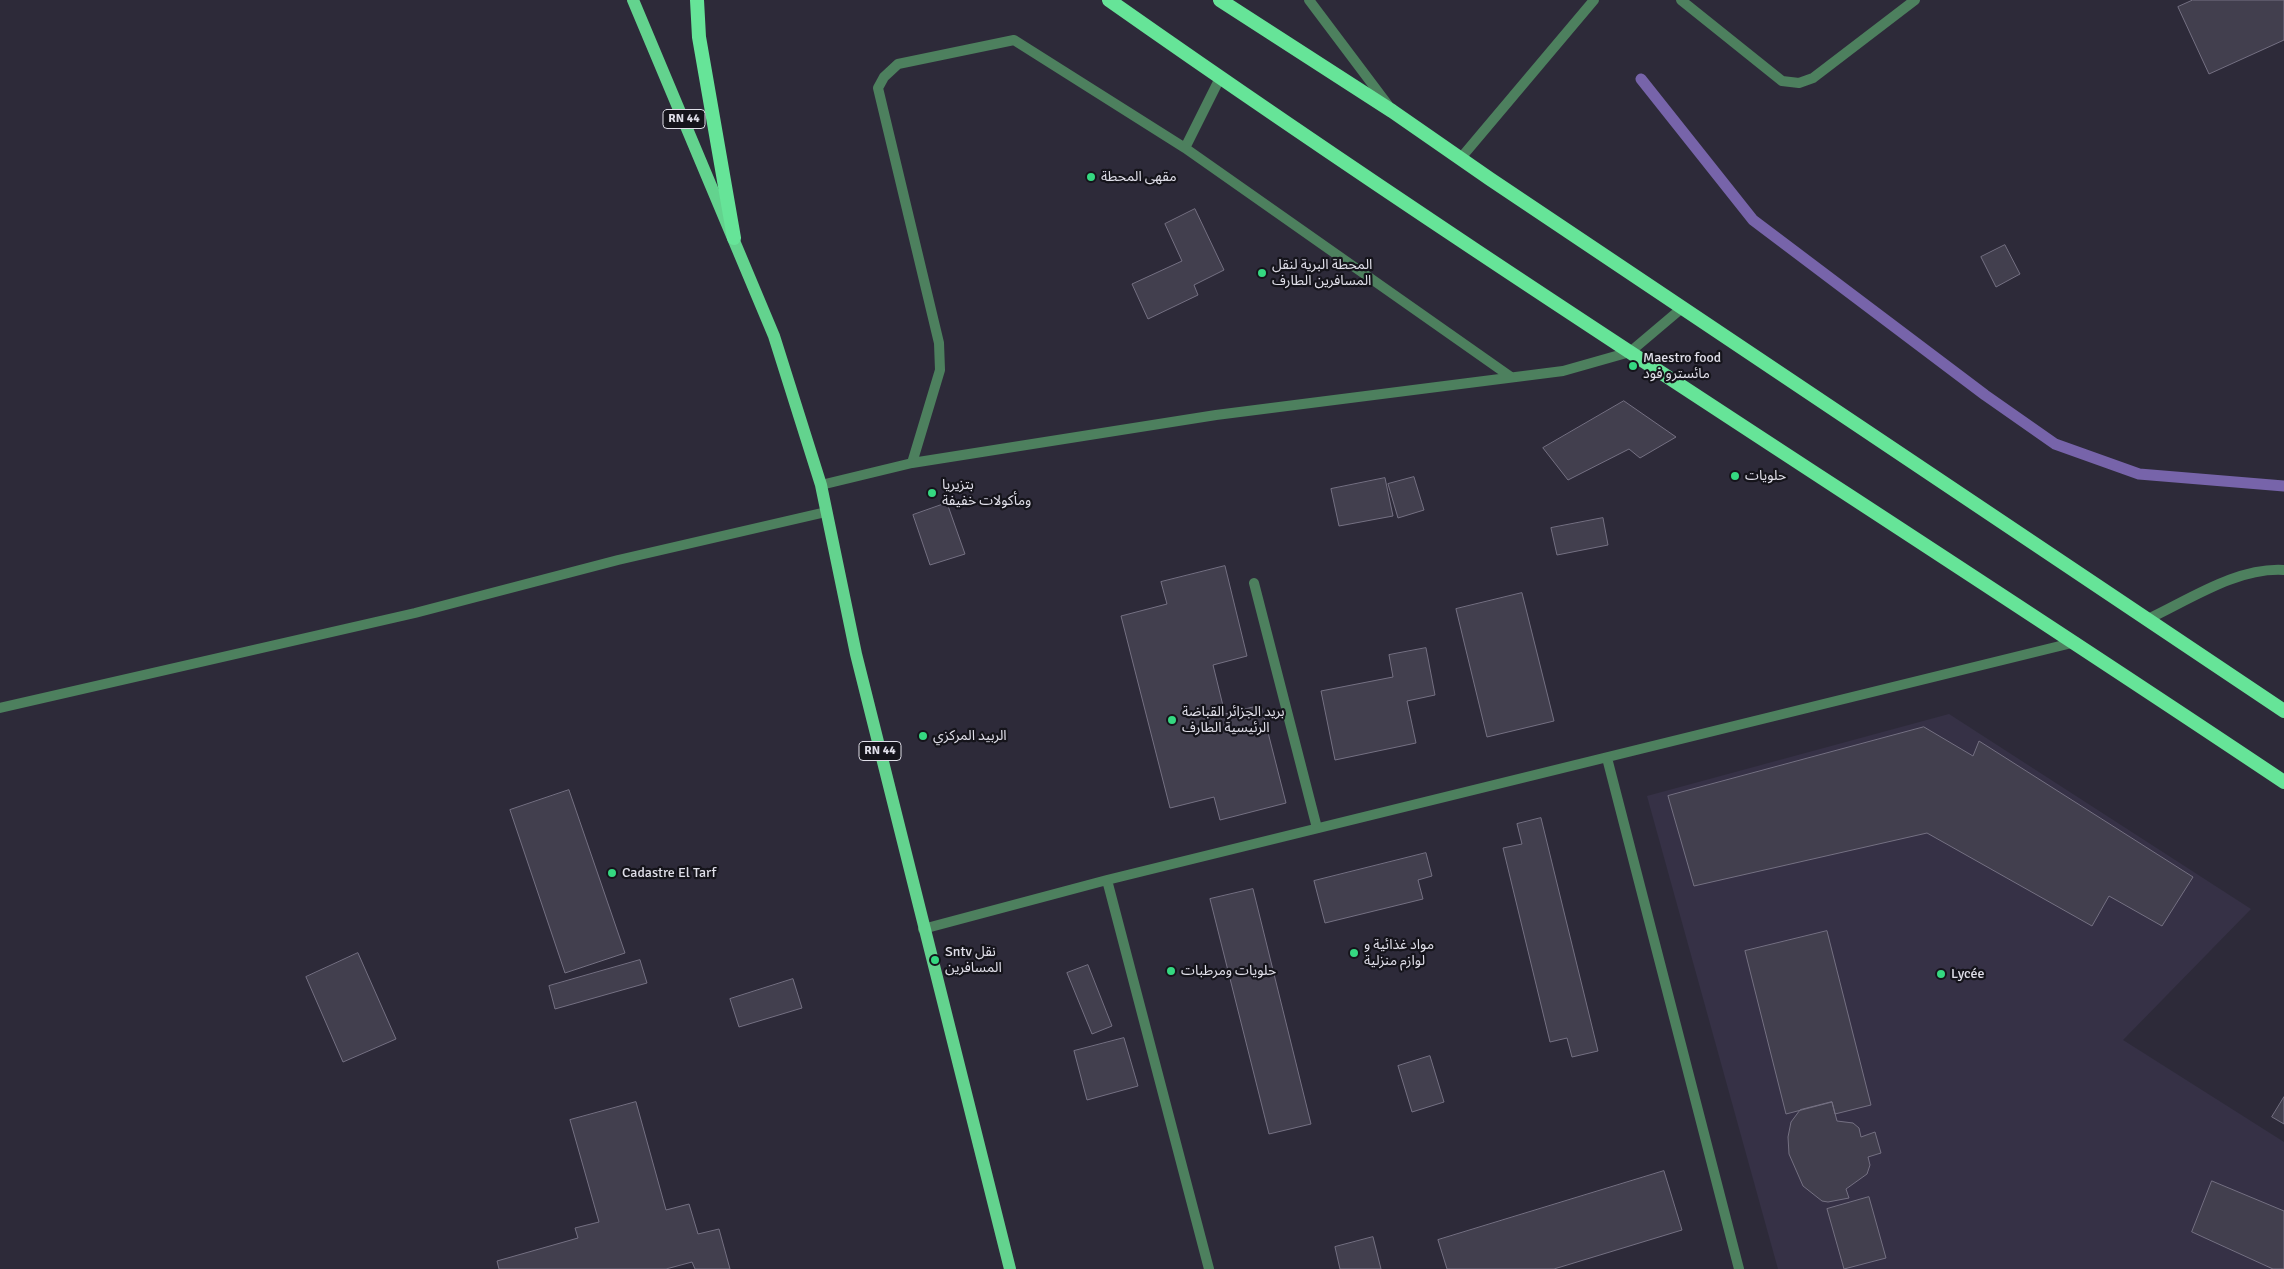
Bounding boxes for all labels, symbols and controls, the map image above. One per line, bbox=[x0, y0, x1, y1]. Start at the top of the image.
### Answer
road number: RN 44 bbox=[663, 110, 705, 128]
place label: مقهى المحطة bbox=[1101, 169, 1176, 185]
marker: مقهى المحطة bbox=[1085, 171, 1097, 183]
place label: المحطة البرية لنقل المسافرين الطارف bbox=[1272, 257, 1372, 290]
marker: المحطة البرية لنقل المسافرين الطارف bbox=[1256, 267, 1268, 279]
place label: Maestro food مائسترو فود bbox=[1643, 350, 1721, 382]
marker: Maestro food مائسترو فود bbox=[1627, 360, 1639, 372]
place label: حلويات bbox=[1745, 468, 1786, 484]
marker: حلويات bbox=[1729, 470, 1741, 482]
place label: بتزيريا ومأكولات خفيفة bbox=[942, 477, 1031, 510]
marker: بتزيريا ومأكولات خفيفة bbox=[926, 487, 938, 499]
place label: بريد الجزائر القباضة الرئيسية الطارف bbox=[1182, 704, 1285, 736]
marker: بريد الجزائر القباضة الرئيسية الطارف bbox=[1166, 714, 1178, 726]
place label: الربيد المركزي bbox=[933, 728, 1007, 744]
marker: الربيد المركزي bbox=[917, 730, 929, 742]
road number: RN 44 bbox=[859, 741, 901, 760]
place label: Cadastre El Tarf bbox=[622, 865, 716, 881]
marker: Cadastre El Tarf bbox=[606, 867, 618, 879]
place label: مواد غذائية و لوازم منزلية bbox=[1364, 937, 1434, 970]
place label: Sntv نقل المسافرين bbox=[945, 944, 1002, 976]
marker: مواد غذائية و لوازم منزلية bbox=[1348, 947, 1360, 959]
marker: Sntv نقل المسافرين bbox=[929, 954, 941, 966]
place label: حلويات ومرطبات bbox=[1181, 963, 1276, 979]
marker: حلويات ومرطبات bbox=[1165, 965, 1177, 977]
place label: Lycée bbox=[1951, 966, 1985, 982]
marker: Lycée bbox=[1935, 968, 1947, 980]

